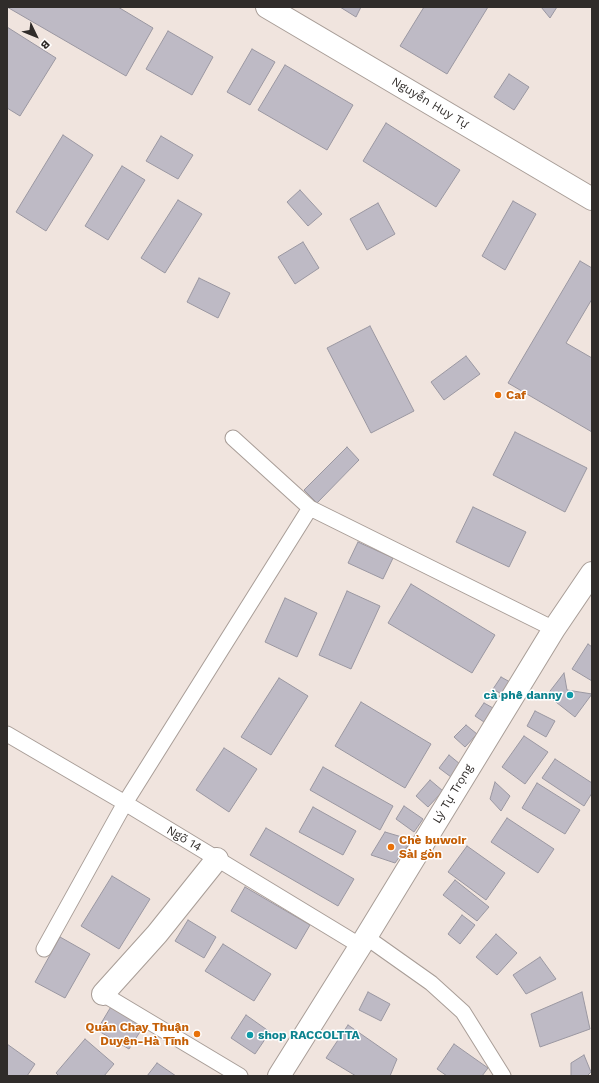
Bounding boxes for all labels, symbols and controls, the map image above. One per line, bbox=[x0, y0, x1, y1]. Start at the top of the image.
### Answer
north arrow bbox=[16, 16, 56, 56]
text: B bbox=[38, 37, 52, 52]
street label: Nguyễn Huy Tự bbox=[389, 74, 471, 132]
place label: Caf bbox=[506, 388, 526, 402]
marker: Caf bbox=[493, 390, 503, 400]
place label: cà phê danny bbox=[484, 688, 562, 702]
marker: cà phê danny bbox=[565, 690, 575, 700]
street label: Lý Tự Trọng bbox=[430, 762, 476, 826]
street label: Ngõ 14 bbox=[164, 823, 204, 855]
place label: Chè buwoir Sài gòn bbox=[399, 833, 466, 861]
marker: Chè buwoir Sài gòn bbox=[386, 842, 396, 852]
place label: Quán Chay Thuận Duyên-Hà Tĩnh bbox=[86, 1020, 189, 1048]
place label: shop RACCOLTTA bbox=[258, 1028, 360, 1042]
marker: Quán Chay Thuận Duyên-Hà Tĩnh bbox=[192, 1029, 202, 1039]
marker: shop RACCOLTTA bbox=[245, 1030, 255, 1040]

